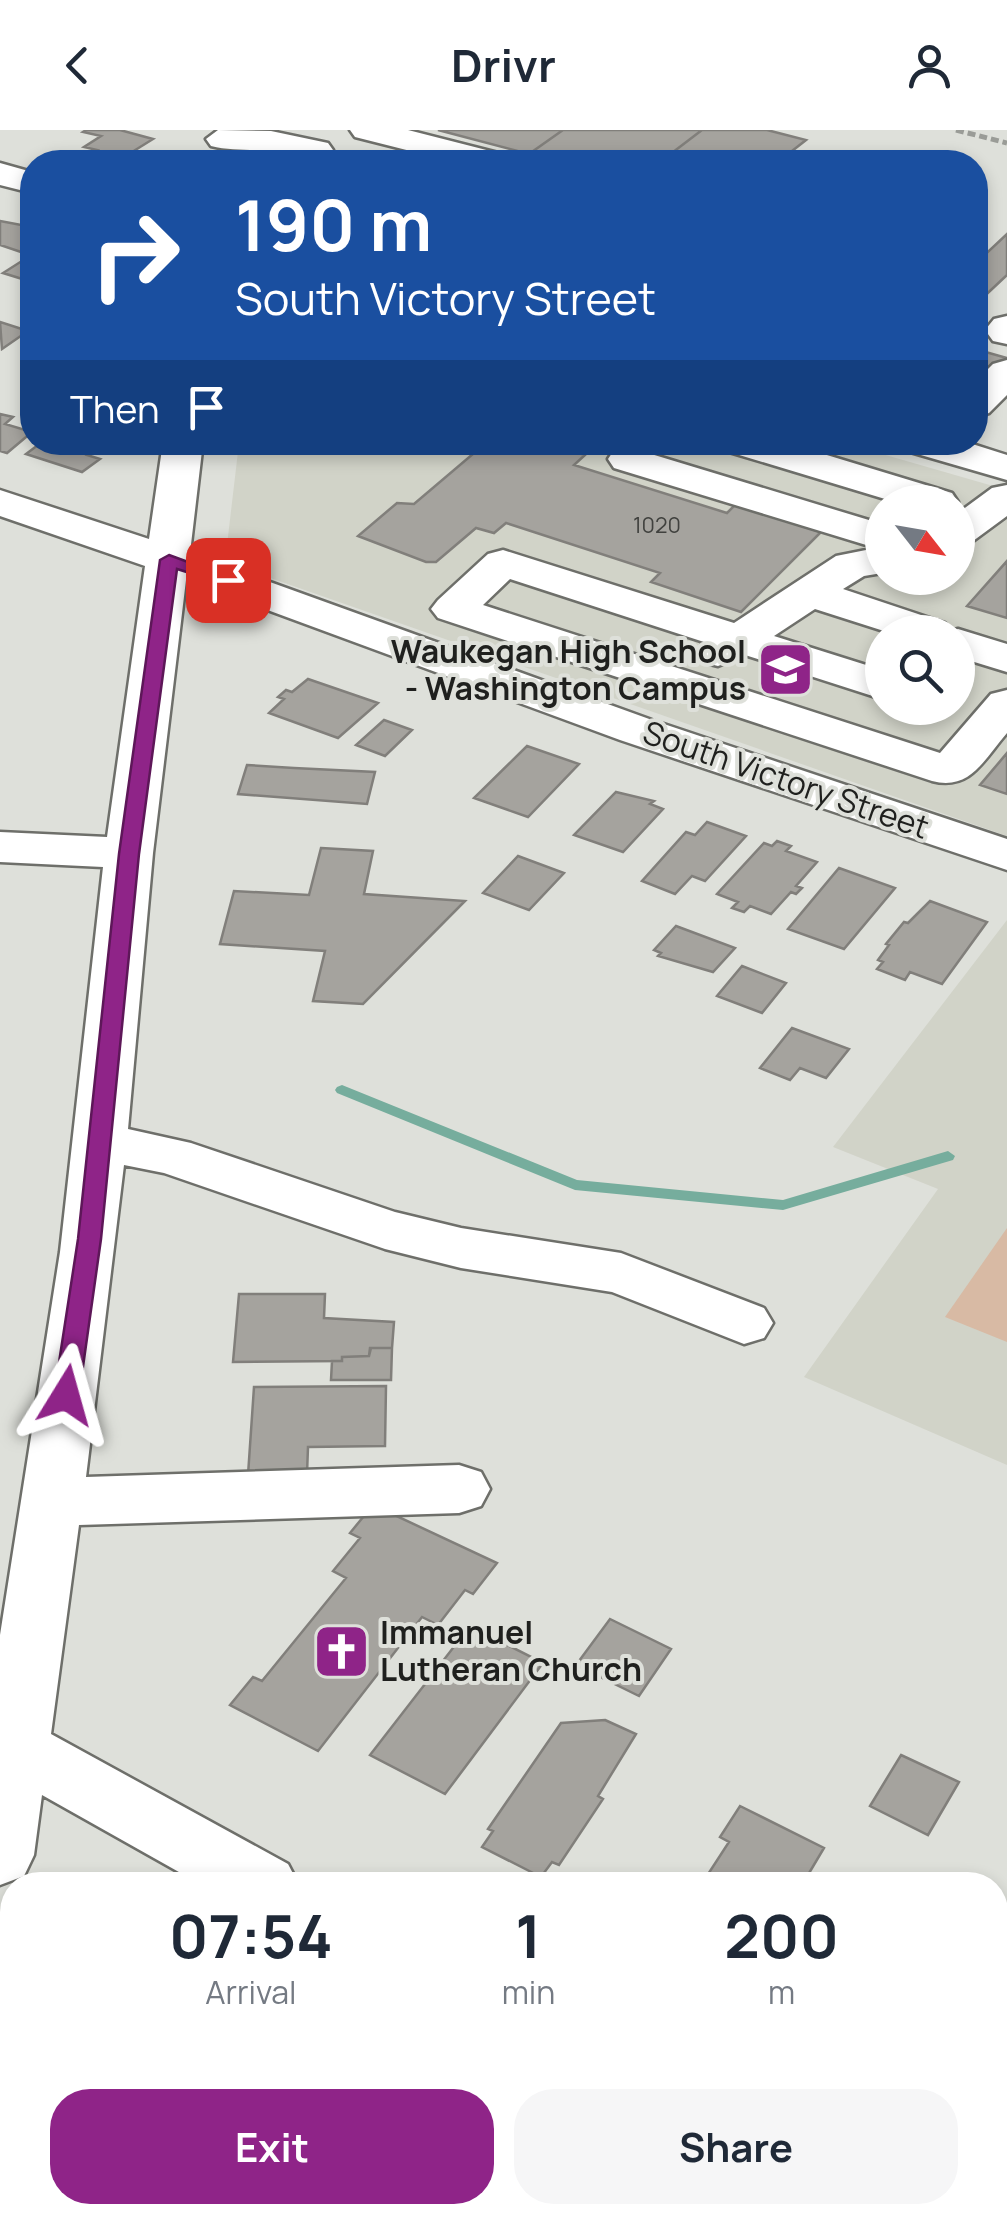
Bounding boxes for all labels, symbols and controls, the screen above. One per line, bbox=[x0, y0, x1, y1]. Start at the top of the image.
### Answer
text: Drivr bbox=[451, 34, 556, 96]
icon: back bbox=[50, 38, 105, 93]
icon: person bbox=[902, 38, 957, 93]
text: 190 m bbox=[235, 176, 432, 272]
icon: right bbox=[70, 190, 200, 320]
text: South Victory Street bbox=[235, 267, 656, 329]
icon: arrive bbox=[179, 380, 234, 435]
text: Then bbox=[70, 382, 159, 434]
north arrow bbox=[865, 485, 975, 595]
map controls bbox=[865, 485, 975, 725]
house number: 1020 bbox=[633, 510, 681, 540]
pin bbox=[186, 538, 271, 623]
icon: arrive bbox=[201, 553, 256, 608]
button: search bbox=[865, 615, 975, 725]
place label: Waukegan High School - Washington Campus bbox=[391, 629, 746, 710]
school or university icon: Waukegan High School - Washington Campus bbox=[755, 640, 815, 700]
street label: South Victory Street bbox=[638, 710, 935, 849]
position arrow bbox=[14, 1343, 118, 1447]
place label: Immanuel Lutheran Church bbox=[380, 1610, 642, 1691]
church icon: Immanuel Lutheran Church bbox=[311, 1621, 371, 1681]
text: 07:54 bbox=[169, 1894, 333, 1976]
text: 1 bbox=[515, 1894, 542, 1976]
text: 200 bbox=[724, 1894, 839, 1976]
text: Arrival bbox=[205, 1970, 297, 2014]
text: min bbox=[502, 1970, 555, 2014]
text: m bbox=[768, 1970, 795, 2014]
button: Exit bbox=[50, 2089, 494, 2204]
button: Share bbox=[514, 2089, 958, 2204]

